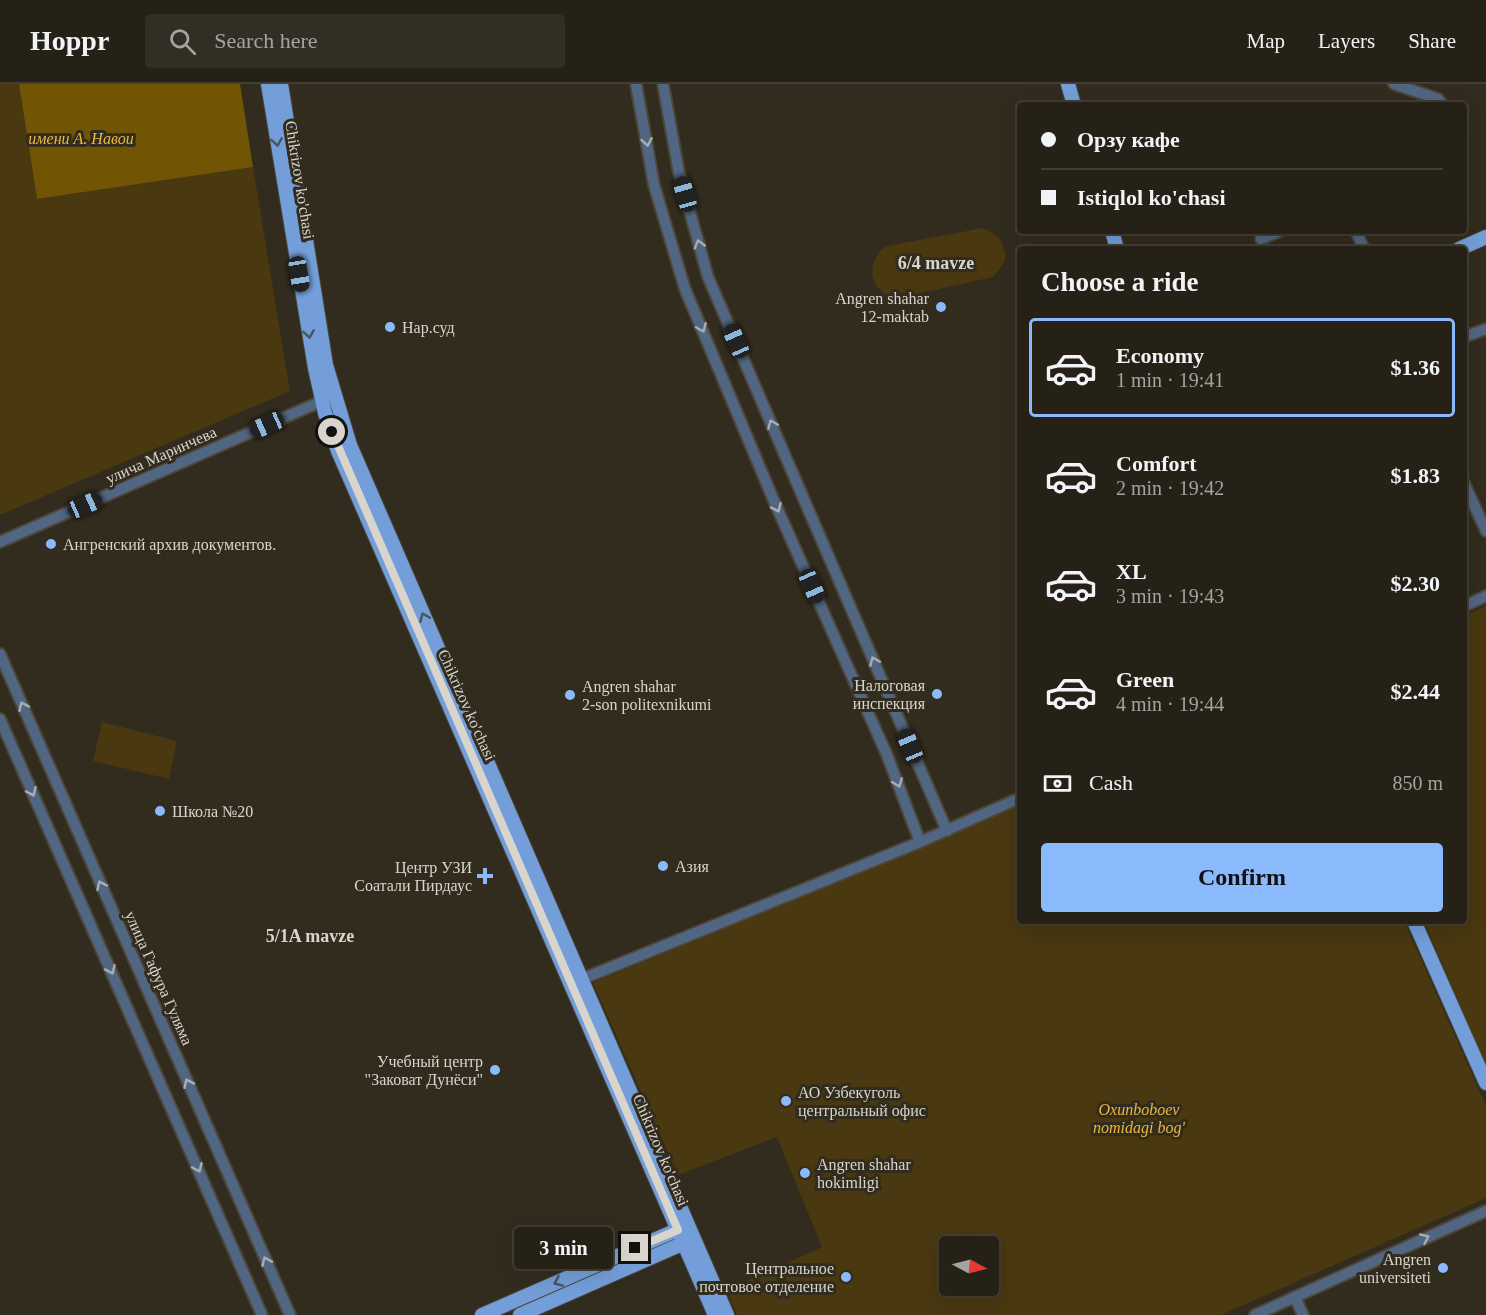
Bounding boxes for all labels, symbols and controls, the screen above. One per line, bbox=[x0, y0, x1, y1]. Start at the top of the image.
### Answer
search box bbox=[145, 14, 565, 68]
text: Hoppr bbox=[30, 25, 109, 56]
icon: search bbox=[166, 25, 199, 58]
text: Search here bbox=[214, 28, 318, 53]
text: Map bbox=[1247, 29, 1285, 53]
text: Layers bbox=[1318, 29, 1375, 53]
text: Share bbox=[1408, 29, 1456, 53]
street label: Chikrizov ko'chasi bbox=[282, 120, 318, 241]
text: Орзу кафе bbox=[1077, 127, 1180, 152]
park label: имени А. Навои bbox=[28, 130, 134, 147]
one-way arrow bbox=[270, 136, 283, 146]
one-way arrow bbox=[640, 136, 653, 146]
car bbox=[671, 174, 699, 214]
text: Istiqlol ko'chasi bbox=[1077, 185, 1226, 210]
one-way arrow bbox=[694, 239, 706, 250]
district label: 6/4 mavze bbox=[898, 253, 974, 273]
car bbox=[287, 255, 311, 293]
text: Choose a ride bbox=[1041, 267, 1199, 297]
place label: Angren shahar 12-maktab bbox=[835, 290, 930, 325]
marker: Angren shahar 12-maktab bbox=[934, 300, 948, 314]
place label: Нар.суд bbox=[402, 319, 455, 337]
marker: Нар.суд bbox=[383, 320, 397, 334]
car bbox=[720, 321, 752, 361]
one-way arrow bbox=[695, 322, 707, 333]
one-way arrow bbox=[302, 329, 315, 339]
icon: car bbox=[1044, 341, 1098, 395]
text: Economy bbox=[1116, 343, 1204, 368]
text: $1.36 bbox=[1391, 355, 1440, 380]
text: 1 min · 19:41 bbox=[1116, 369, 1224, 391]
car bbox=[247, 409, 287, 441]
route start bbox=[318, 418, 345, 445]
one-way arrow bbox=[767, 420, 779, 431]
street label: улича Маринчева bbox=[103, 423, 219, 488]
icon: car bbox=[1044, 449, 1098, 503]
text: Comfort bbox=[1116, 451, 1197, 476]
text: $1.83 bbox=[1391, 463, 1440, 488]
text: 2 min · 19:42 bbox=[1116, 477, 1224, 499]
car bbox=[65, 489, 105, 521]
one-way arrow bbox=[770, 502, 782, 513]
place label: Ангренский архив документов. bbox=[63, 536, 276, 554]
marker: Ангренский архив документов. bbox=[44, 537, 58, 551]
icon: car bbox=[1044, 557, 1098, 611]
text: XL bbox=[1116, 559, 1147, 584]
car bbox=[796, 566, 828, 606]
text: $2.30 bbox=[1391, 571, 1440, 596]
text: 3 min · 19:43 bbox=[1116, 585, 1224, 607]
one-way arrow bbox=[420, 612, 432, 623]
street label: Chikrizov ko'chasi bbox=[435, 647, 499, 764]
one-way arrow bbox=[869, 657, 881, 668]
icon: car bbox=[1044, 665, 1098, 719]
text: Green bbox=[1116, 667, 1174, 692]
place label: Налоговая инспекция bbox=[853, 677, 926, 713]
place label: Angren shahar 2-son politexnikumi bbox=[582, 678, 712, 714]
text: $2.44 bbox=[1391, 679, 1440, 704]
marker: Налоговая инспекция bbox=[930, 687, 944, 701]
marker: Angren shahar 2-son politexnikumi bbox=[563, 688, 577, 702]
text: 4 min · 19:44 bbox=[1116, 693, 1224, 715]
one-way arrow bbox=[18, 702, 30, 713]
car bbox=[895, 726, 925, 766]
icon: cash bbox=[1041, 767, 1074, 800]
text: Cash bbox=[1089, 770, 1133, 795]
text: 850 m bbox=[1392, 772, 1443, 794]
one-way arrow bbox=[891, 776, 903, 787]
one-way arrow bbox=[25, 785, 37, 796]
place label: Школа №20 bbox=[172, 803, 253, 820]
marker: Школа №20 bbox=[153, 804, 167, 818]
button: Confirm bbox=[1041, 843, 1443, 912]
place label: Азия bbox=[675, 858, 709, 875]
place label: Центр УЗИ Соатали Пирдаус bbox=[354, 859, 472, 895]
marker: Азия bbox=[656, 859, 670, 873]
marker: Центр УЗИ Соатали Пирдаус bbox=[476, 867, 494, 885]
one-way arrow bbox=[96, 880, 108, 891]
street label: улица Гафура Гуляма bbox=[121, 908, 196, 1048]
district label: 5/1A mavze bbox=[266, 926, 354, 946]
one-way arrow bbox=[103, 964, 115, 975]
place label: Учебный центр "Заковат Дунёси" bbox=[365, 1053, 483, 1089]
marker: Учебный центр "Заковат Дунёси" bbox=[488, 1063, 502, 1077]
one-way arrow bbox=[183, 1078, 195, 1089]
place label: АО Узбекуголь центральный офис bbox=[798, 1084, 926, 1120]
street label: Chikrizov ko'chasi bbox=[630, 1092, 692, 1209]
marker: АО Узбекуголь центральный офис bbox=[779, 1094, 793, 1108]
park label: Oxunboboev nomidagi bog' bbox=[1093, 1101, 1186, 1137]
place label: Angren shahar hokimligi bbox=[817, 1156, 911, 1192]
one-way arrow bbox=[190, 1162, 202, 1173]
marker: Angren shahar hokimligi bbox=[798, 1166, 812, 1180]
callout: 3 min bbox=[515, 1227, 614, 1269]
route end bbox=[621, 1234, 648, 1261]
one-way arrow bbox=[1418, 1234, 1429, 1246]
north arrow bbox=[939, 1236, 999, 1296]
map controls bbox=[939, 1236, 999, 1296]
text: 3 min bbox=[539, 1237, 588, 1259]
place label: Angren universiteti bbox=[1359, 1251, 1432, 1286]
one-way arrow bbox=[262, 1257, 274, 1268]
place label: Центральное почтовое отделение bbox=[699, 1260, 834, 1296]
marker: Angren universiteti bbox=[1436, 1261, 1450, 1275]
marker: Центральное почтовое отделение bbox=[839, 1270, 853, 1284]
one-way arrow bbox=[553, 1275, 564, 1287]

